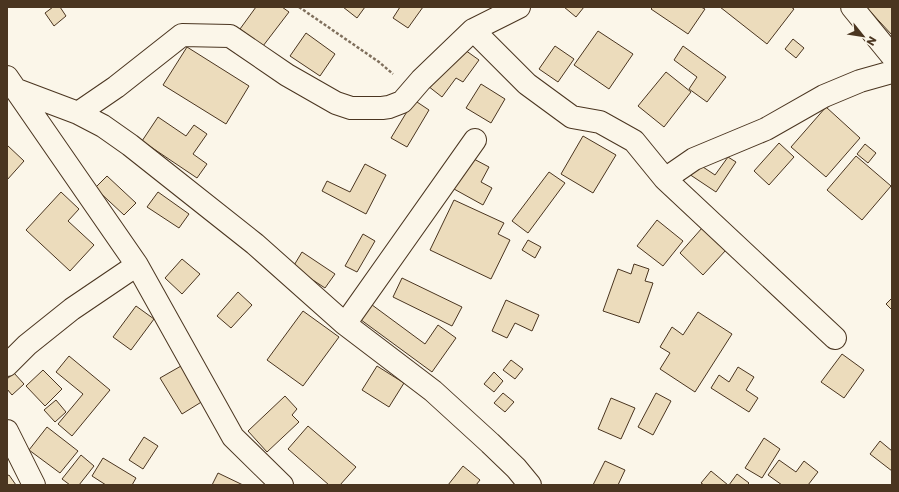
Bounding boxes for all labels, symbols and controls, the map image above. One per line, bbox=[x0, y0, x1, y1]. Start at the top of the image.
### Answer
north arrow bbox=[843, 16, 883, 56]
text: N bbox=[863, 33, 881, 49]

